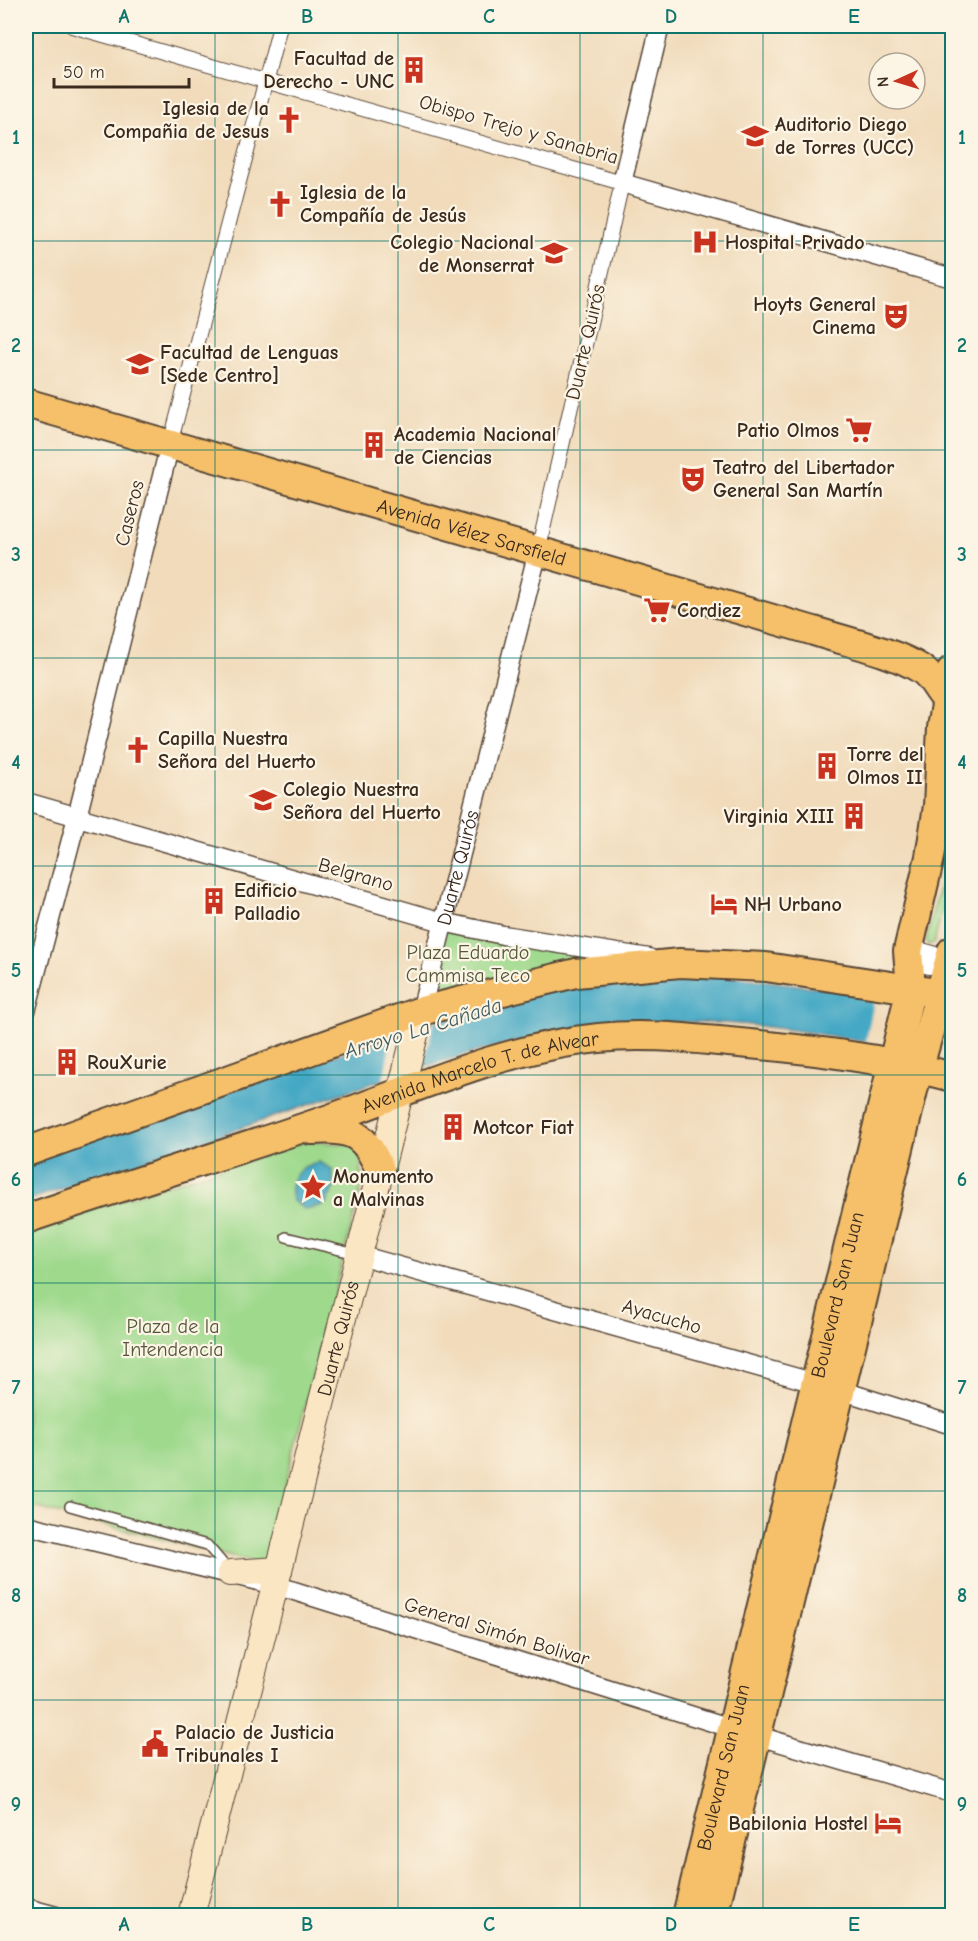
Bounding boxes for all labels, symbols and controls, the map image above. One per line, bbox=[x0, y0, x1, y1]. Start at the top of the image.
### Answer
text: A bbox=[118, 5, 130, 28]
text: B bbox=[301, 5, 313, 28]
text: C bbox=[483, 5, 495, 28]
text: D bbox=[665, 5, 677, 28]
text: E bbox=[848, 5, 860, 28]
place label: Facultad de Derecho - UNC bbox=[263, 47, 394, 93]
scale bar bbox=[54, 51, 189, 89]
north arrow bbox=[867, 51, 927, 111]
building icon: Facultad de Derecho - UNC bbox=[399, 55, 429, 85]
text: 50 m bbox=[63, 62, 105, 83]
text: N bbox=[874, 76, 892, 88]
street label: Obispo Trejo y Sanabria bbox=[417, 90, 621, 169]
place label: Iglesia de la Compañia de Jesus bbox=[103, 97, 269, 143]
church icon: Iglesia de la Compañia de Jesus bbox=[274, 105, 304, 135]
place label: Auditorio Diego de Torres (UCC) bbox=[775, 113, 914, 159]
school or university icon: Auditorio Diego de Torres (UCC) bbox=[740, 121, 770, 151]
text: 1 bbox=[12, 126, 20, 149]
text: 1 bbox=[958, 126, 966, 149]
place label: Iglesia de la Compañía de Jesús bbox=[300, 181, 466, 227]
church icon: Iglesia de la Compañía de Jesús bbox=[265, 189, 295, 219]
hospital icon: Hospital Privado bbox=[690, 227, 720, 257]
place label: Colegio Nacional de Monserrat bbox=[390, 231, 534, 277]
place label: Hospital Privado bbox=[725, 231, 865, 254]
school or university icon: Colegio Nacional de Monserrat bbox=[539, 238, 569, 268]
street label: Duarte Quirós bbox=[561, 282, 610, 402]
place label: Hoyts General Cinema bbox=[753, 293, 876, 339]
theatre icon: Hoyts General Cinema bbox=[881, 301, 911, 331]
text: 2 bbox=[11, 334, 21, 357]
text: 2 bbox=[957, 334, 967, 357]
place label: Facultad de Lenguas [Sede Centro] bbox=[160, 341, 338, 387]
school or university icon: Facultad de Lenguas [Sede Centro] bbox=[125, 349, 155, 379]
supermarket icon: Patio Olmos bbox=[844, 415, 874, 445]
place label: Patio Olmos bbox=[737, 419, 839, 442]
place label: Academia Nacional de Ciencias bbox=[394, 423, 556, 469]
building icon: Academia Nacional de Ciencias bbox=[359, 430, 389, 460]
place label: Teatro del Libertador General San Martín bbox=[713, 456, 894, 502]
theatre icon: Teatro del Libertador General San Martín bbox=[678, 464, 708, 494]
street label: Caseros bbox=[110, 478, 149, 549]
street label: Avenida Vélez Sarsfield bbox=[374, 494, 569, 571]
text: 3 bbox=[11, 543, 21, 566]
text: 3 bbox=[957, 543, 967, 566]
supermarket icon: Cordiez bbox=[642, 595, 672, 625]
place label: Cordiez bbox=[677, 599, 741, 622]
place label: Capilla Nuestra Señora del Huerto bbox=[158, 727, 316, 773]
church icon: Capilla Nuestra Señora del Huerto bbox=[123, 735, 153, 765]
place label: Torre del Olmos II bbox=[847, 743, 924, 789]
text: 4 bbox=[11, 751, 21, 774]
building icon: Torre del Olmos II bbox=[812, 751, 842, 781]
text: 4 bbox=[957, 751, 967, 774]
place label: Colegio Nuestra Señora del Huerto bbox=[283, 778, 441, 824]
school or university icon: Colegio Nuestra Señora del Huerto bbox=[248, 785, 278, 815]
building icon: Virginia XIII bbox=[839, 801, 869, 831]
place label: Virginia XIII bbox=[724, 805, 834, 828]
street label: Duarte Quirós bbox=[432, 808, 484, 928]
street label: Belgrano bbox=[316, 853, 396, 896]
place label: Edificio Palladio bbox=[234, 879, 300, 925]
building icon: Edificio Palladio bbox=[199, 886, 229, 916]
hotel icon: NH Urbano bbox=[709, 889, 739, 919]
place label: NH Urbano bbox=[744, 893, 842, 916]
park label: Plaza Eduardo Cammisa Teco bbox=[406, 941, 530, 987]
text: 5 bbox=[11, 959, 21, 982]
text: 5 bbox=[957, 959, 967, 982]
water label: Arroyo La Cañada bbox=[341, 993, 505, 1064]
street label: Avenida Marcelo T. de Alvear bbox=[358, 1027, 600, 1118]
building icon: RouXurie bbox=[52, 1047, 82, 1077]
place label: RouXurie bbox=[87, 1051, 167, 1074]
building icon: Motcor Fiat bbox=[438, 1112, 468, 1142]
place label: Motcor Fiat bbox=[473, 1116, 574, 1139]
place label: Monumento a Malvinas bbox=[333, 1165, 434, 1211]
text: 6 bbox=[11, 1168, 21, 1191]
text: 6 bbox=[957, 1168, 967, 1191]
place icon: Monumento a Malvinas bbox=[298, 1172, 328, 1202]
street label: Boulevard San Juan bbox=[806, 1209, 869, 1381]
street label: Duarte Quirós bbox=[313, 1278, 364, 1399]
street label: Ayacucho bbox=[620, 1294, 704, 1339]
park label: Plaza de la Intendencia bbox=[122, 1315, 224, 1361]
text: 7 bbox=[12, 1376, 21, 1399]
text: 7 bbox=[958, 1376, 967, 1399]
text: 8 bbox=[11, 1584, 21, 1607]
text: 8 bbox=[957, 1584, 967, 1607]
street label: General Simón Bolivar bbox=[401, 1592, 593, 1671]
street label: Boulevard San Juan bbox=[692, 1682, 755, 1853]
place label: Palacio de Justicia Tribunales I bbox=[175, 1721, 334, 1767]
public building icon: Palacio de Justicia Tribunales I bbox=[140, 1729, 170, 1759]
text: 9 bbox=[11, 1793, 21, 1816]
text: 9 bbox=[957, 1793, 967, 1816]
hotel icon: Babilonia Hostel bbox=[873, 1808, 903, 1838]
place label: Babilonia Hostel bbox=[728, 1812, 868, 1835]
text: A bbox=[118, 1913, 130, 1936]
text: B bbox=[301, 1913, 313, 1936]
text: C bbox=[483, 1913, 495, 1936]
text: D bbox=[665, 1913, 677, 1936]
text: E bbox=[848, 1913, 860, 1936]

